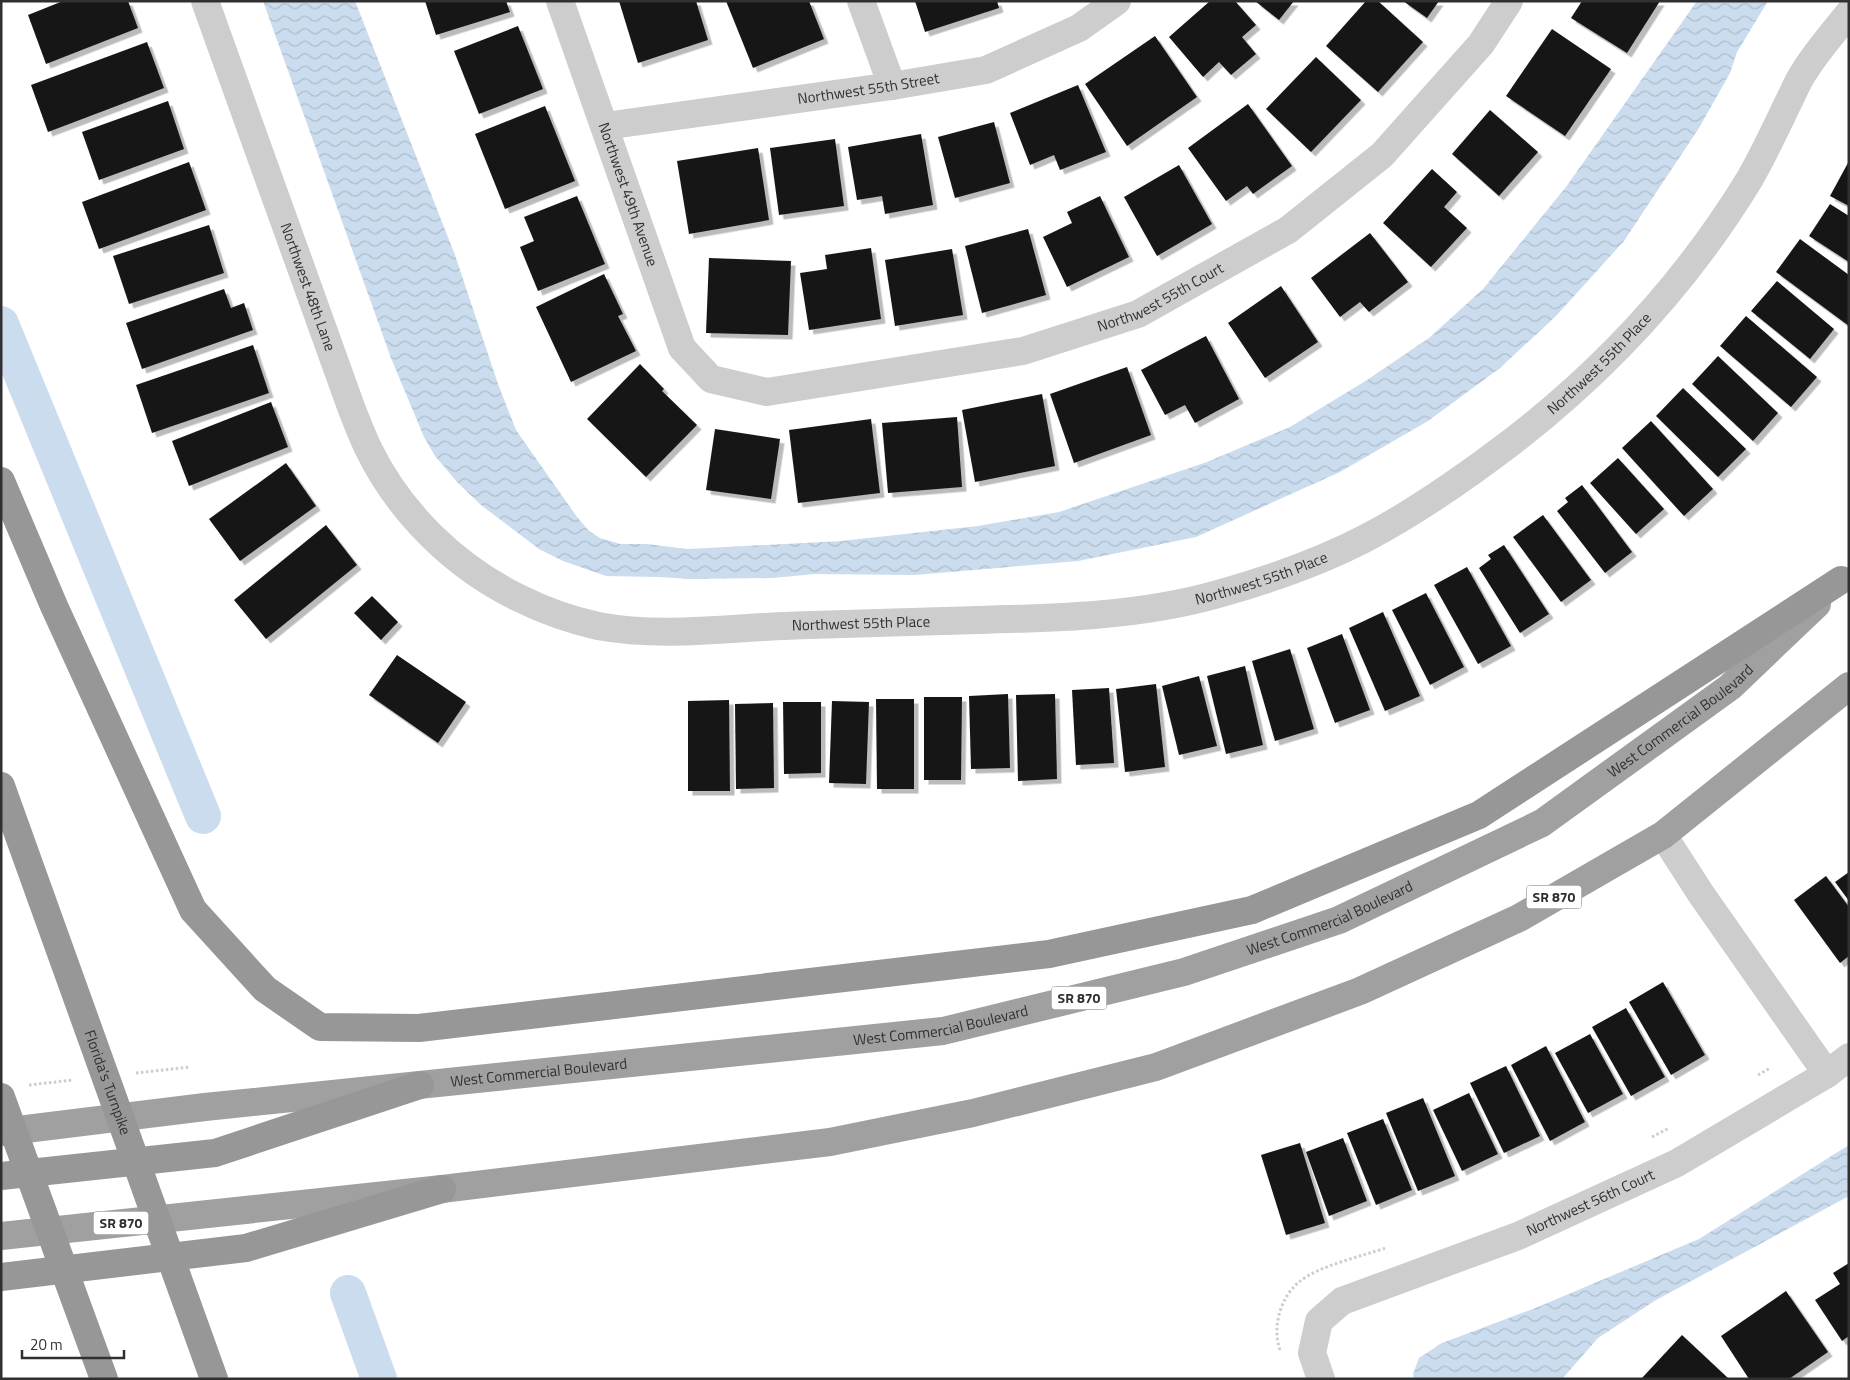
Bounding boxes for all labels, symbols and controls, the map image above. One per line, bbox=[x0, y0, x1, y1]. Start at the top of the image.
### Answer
street label: Northwest 55th Street bbox=[796, 66, 942, 110]
street label: Northwest 49th Avenue bbox=[593, 119, 664, 269]
street label: Northwest 48th Lane bbox=[275, 220, 342, 354]
street label: Northwest 55th Court bbox=[1094, 256, 1228, 337]
street label: Northwest 55th Place bbox=[1542, 307, 1657, 420]
street label: Northwest 55th Place bbox=[1193, 546, 1331, 611]
street label: Northwest 55th Place bbox=[791, 610, 931, 637]
street label: West Commercial Boulevard bbox=[1602, 658, 1758, 783]
street label: West Commercial Boulevard bbox=[1243, 874, 1417, 961]
road number: SR 870 bbox=[1526, 886, 1582, 909]
road number: SR 870 bbox=[1052, 986, 1106, 1010]
street label: West Commercial Boulevard bbox=[852, 999, 1030, 1051]
street label: Florida's Turnpike bbox=[79, 1027, 137, 1138]
street label: West Commercial Boulevard bbox=[449, 1052, 628, 1093]
street label: Northwest 56th Court bbox=[1522, 1163, 1659, 1242]
road number: SR 870 bbox=[94, 1212, 148, 1234]
scale bar bbox=[22, 1328, 125, 1360]
text: 20 m bbox=[30, 1333, 63, 1356]

